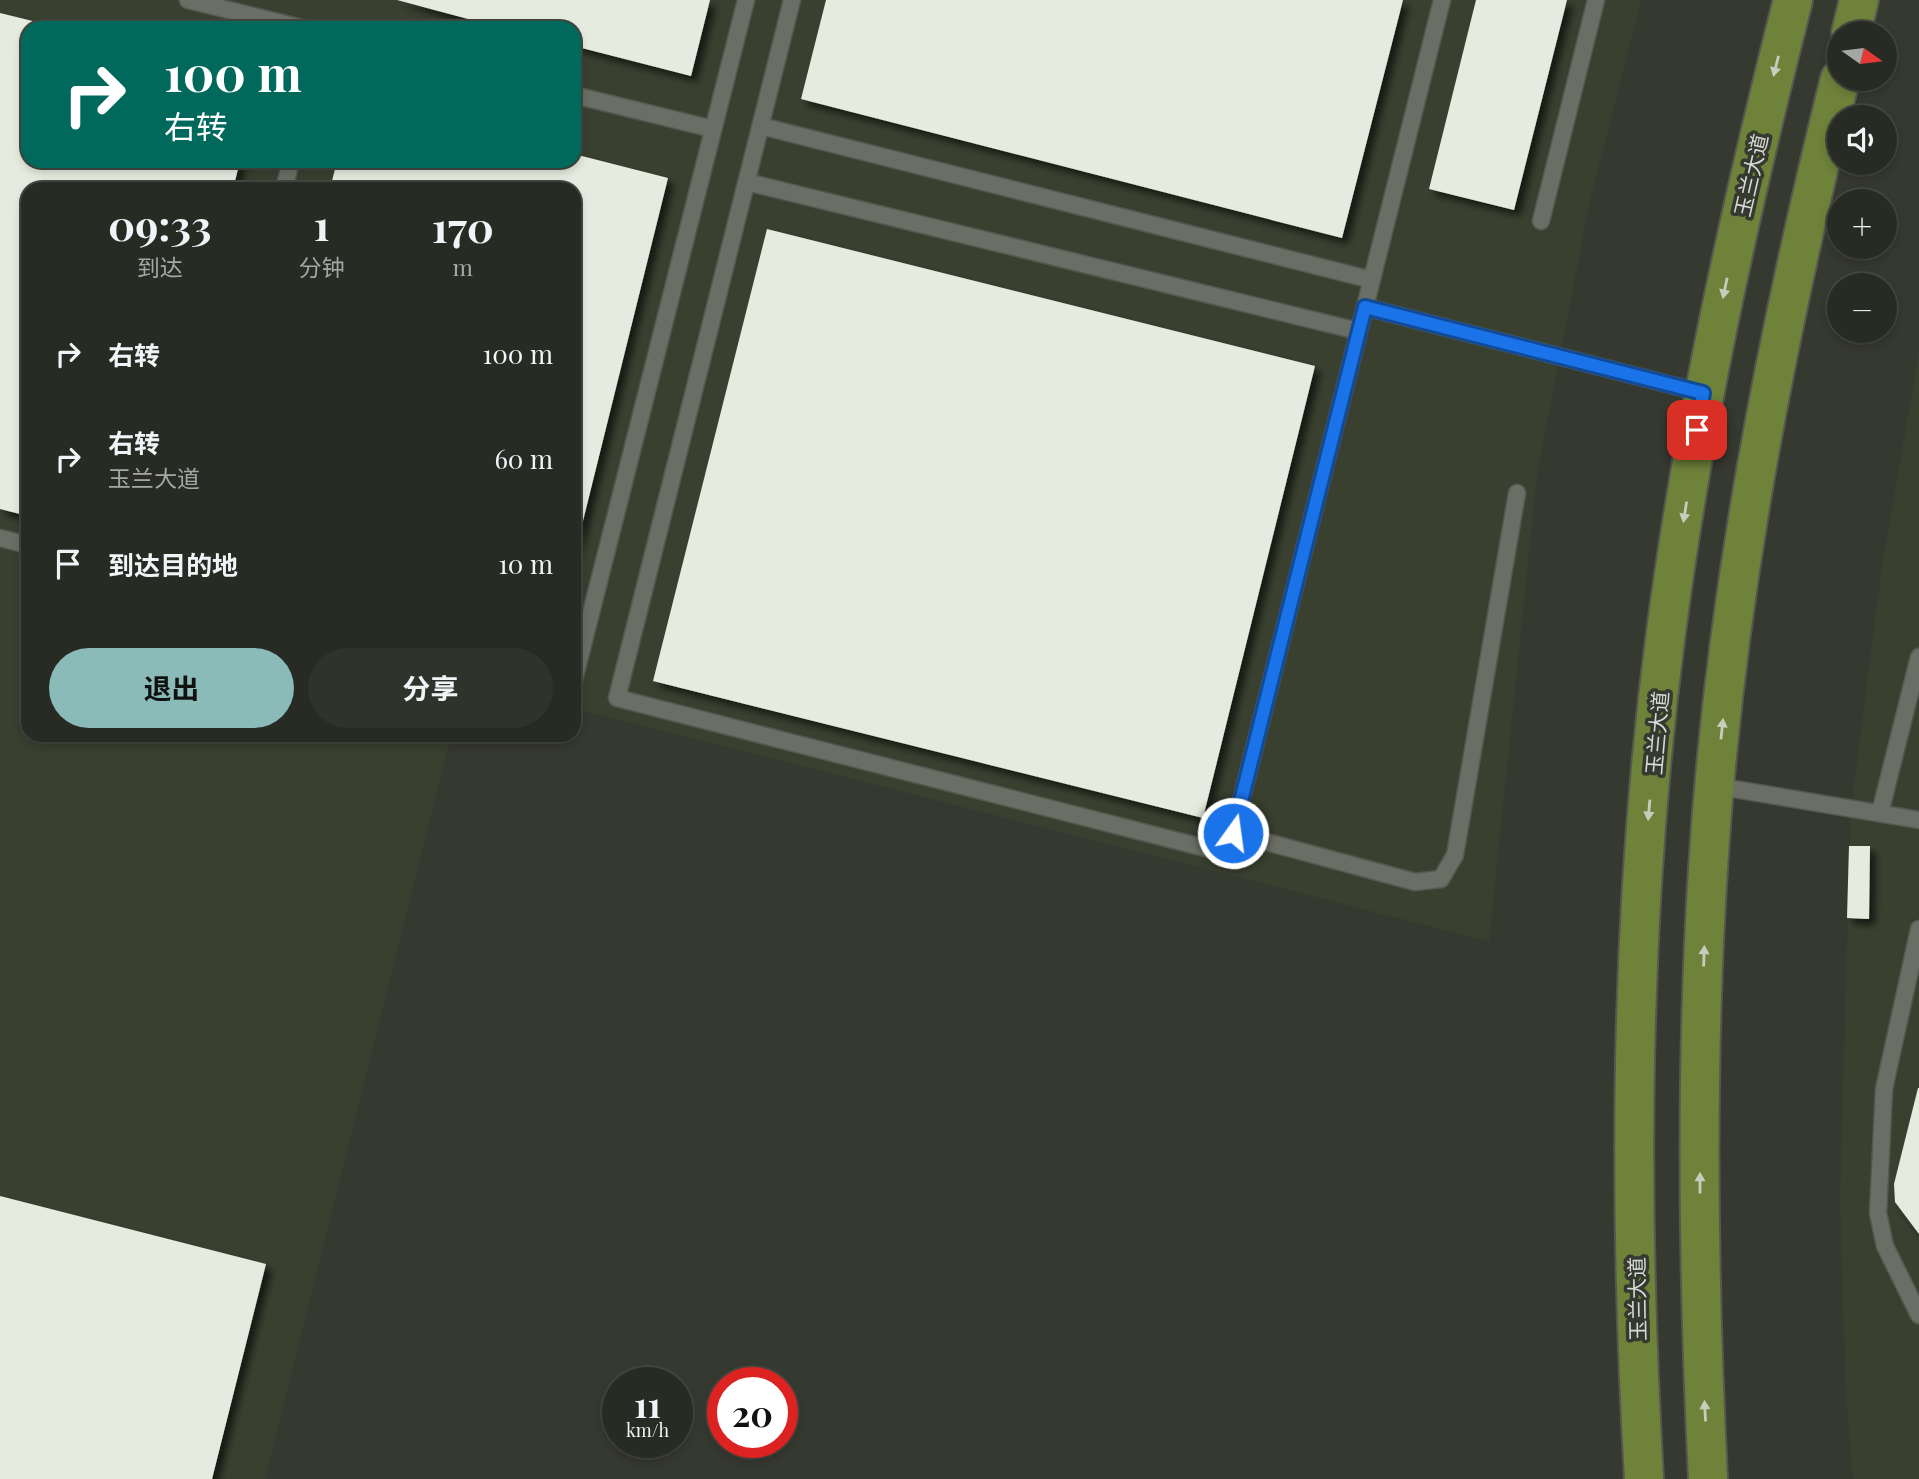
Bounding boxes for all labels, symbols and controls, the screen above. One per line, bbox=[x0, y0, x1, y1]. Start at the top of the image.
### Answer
north arrow bbox=[1827, 21, 1897, 91]
map controls bbox=[1827, 21, 1897, 343]
text: 100 m bbox=[164, 39, 302, 104]
icon: right bbox=[49, 49, 140, 140]
one-way arrow bbox=[1770, 55, 1781, 77]
text: 右转 bbox=[164, 104, 228, 147]
button: sound bbox=[1827, 105, 1897, 175]
street label: 玉兰大道 bbox=[1727, 131, 1773, 219]
button: + bbox=[1827, 189, 1897, 259]
text: 09:33 bbox=[108, 196, 212, 252]
text: 1 bbox=[314, 196, 330, 252]
text: 170 bbox=[432, 198, 494, 254]
text: 到达 bbox=[137, 251, 183, 282]
text: 分钟 bbox=[299, 251, 345, 282]
text: m bbox=[453, 251, 473, 282]
button: − bbox=[1827, 273, 1897, 343]
one-way arrow bbox=[1719, 277, 1730, 299]
icon: right bbox=[49, 335, 87, 373]
text: 100 m bbox=[483, 336, 553, 371]
text: 右转 bbox=[108, 337, 160, 372]
pin bbox=[1667, 400, 1727, 460]
icon: arrive bbox=[1678, 411, 1716, 449]
text: 右转 bbox=[108, 425, 160, 460]
icon: right bbox=[49, 440, 87, 478]
text: 60 m bbox=[494, 441, 553, 476]
text: 玉兰大道 bbox=[108, 462, 200, 493]
one-way arrow bbox=[1679, 501, 1690, 523]
icon: arrive bbox=[49, 545, 87, 583]
text: 10 m bbox=[498, 546, 553, 581]
text: 到达目的地 bbox=[108, 547, 238, 582]
button: 退出 bbox=[49, 648, 294, 728]
button: 分享 bbox=[308, 648, 553, 728]
street label: 玉兰大道 bbox=[1638, 690, 1674, 776]
one-way arrow bbox=[1717, 718, 1728, 740]
position arrow bbox=[1196, 796, 1270, 870]
one-way arrow bbox=[1643, 800, 1654, 822]
one-way arrow bbox=[1699, 945, 1710, 967]
one-way arrow bbox=[1694, 1172, 1706, 1194]
street label: 玉兰大道 bbox=[1621, 1257, 1651, 1341]
speed limit sign: 20 bbox=[707, 1367, 798, 1458]
text: 11 bbox=[634, 1380, 661, 1427]
one-way arrow bbox=[1699, 1400, 1710, 1422]
text: km/h bbox=[626, 1418, 669, 1442]

